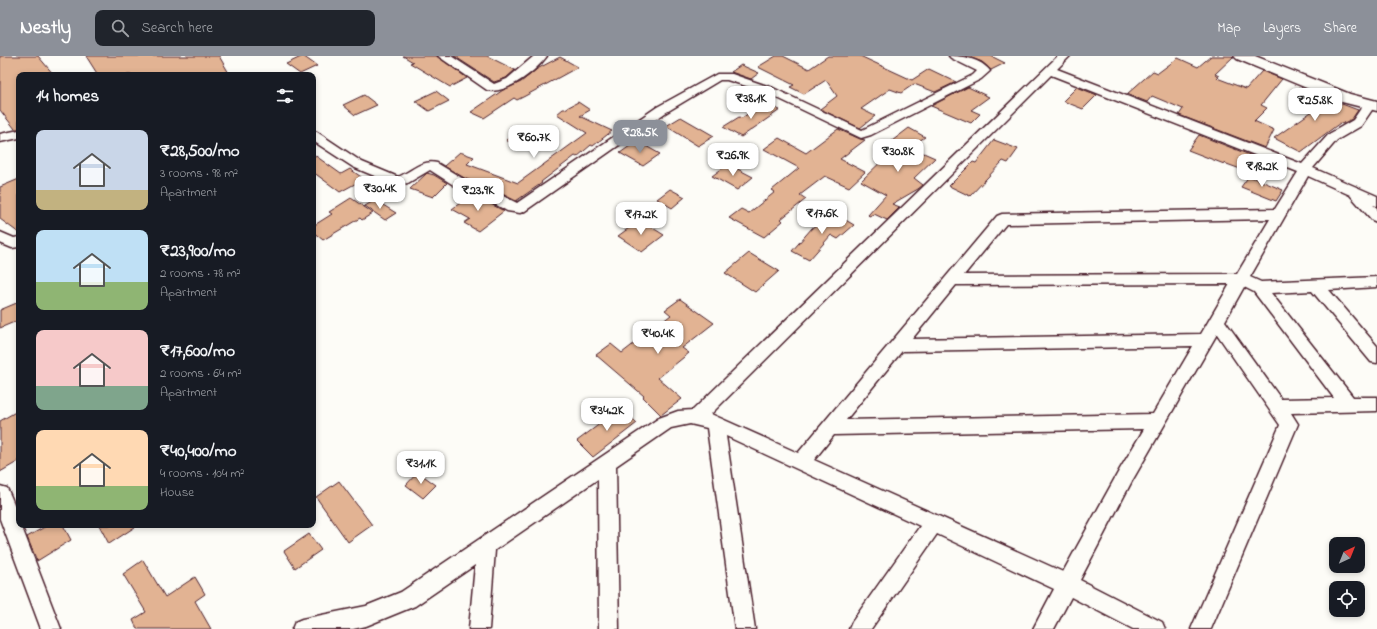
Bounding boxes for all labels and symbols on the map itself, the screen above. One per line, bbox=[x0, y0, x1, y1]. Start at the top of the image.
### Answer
pin: ₹38.1K bbox=[718, 86, 784, 120]
pin: ₹25.8K bbox=[1282, 88, 1348, 122]
pin: ₹28.5K bbox=[607, 120, 673, 154]
pin: ₹60.7K bbox=[501, 125, 567, 159]
pin: ₹30.8K bbox=[865, 139, 931, 173]
pin: ₹26.9K bbox=[700, 143, 766, 177]
pin: ₹18.2K bbox=[1229, 154, 1295, 188]
pin: ₹30.4K bbox=[347, 176, 413, 210]
pin: ₹23.9K bbox=[445, 178, 511, 212]
pin: ₹17.6K bbox=[789, 201, 855, 235]
pin: ₹17.2K bbox=[608, 202, 674, 236]
pin: ₹40.4K bbox=[625, 321, 691, 355]
pin: ₹34.2K bbox=[574, 398, 640, 432]
pin: ₹31.1K bbox=[388, 451, 454, 485]
north arrow bbox=[1329, 537, 1365, 573]

